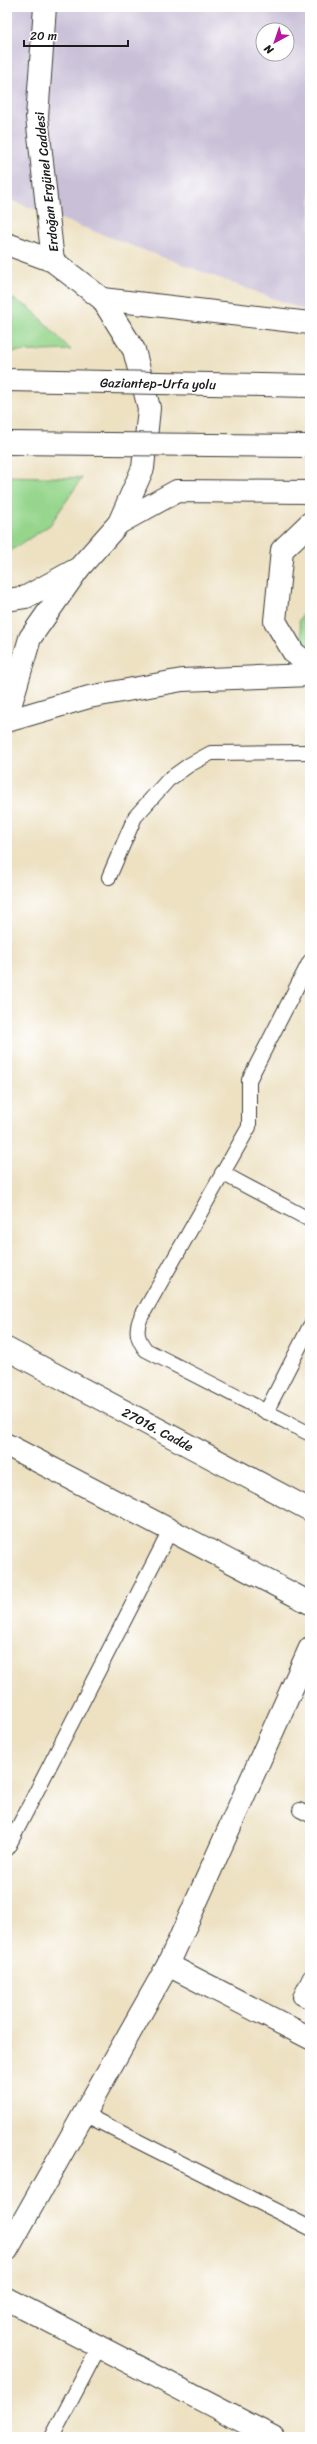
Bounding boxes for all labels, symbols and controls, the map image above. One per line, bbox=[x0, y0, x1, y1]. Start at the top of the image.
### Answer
scale bar bbox=[24, 22, 128, 48]
north arrow bbox=[255, 22, 295, 62]
text: 20 m bbox=[30, 25, 57, 47]
text: N bbox=[260, 39, 279, 60]
street label: Erdoğan Ergünel Caddesi bbox=[28, 110, 65, 253]
street label: Gaziantep-Urfa yolu bbox=[100, 371, 216, 396]
street label: 27016. Cadde bbox=[118, 1401, 198, 1458]

